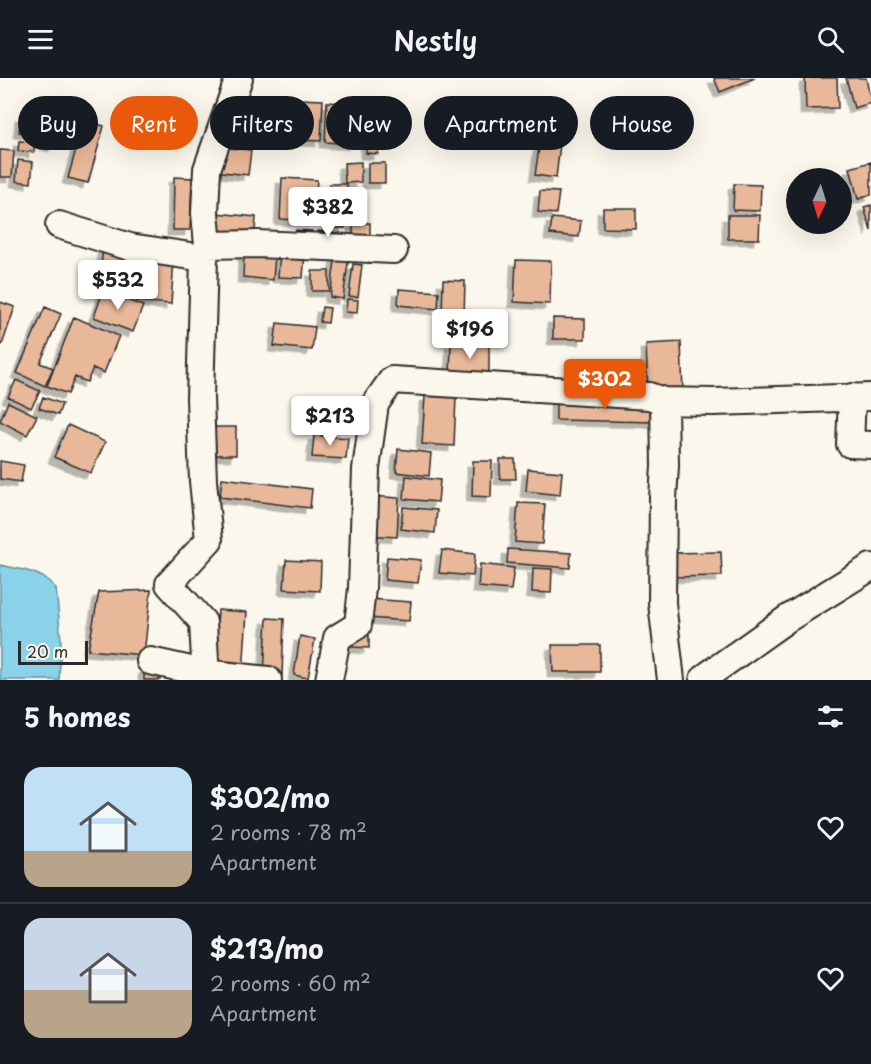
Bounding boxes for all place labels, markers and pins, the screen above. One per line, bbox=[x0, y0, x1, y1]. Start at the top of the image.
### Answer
pin: $382 bbox=[292, 187, 364, 238]
pin: $532 bbox=[82, 260, 154, 311]
pin: $196 bbox=[434, 309, 506, 360]
pin: $302 bbox=[569, 359, 641, 410]
pin: $213 bbox=[294, 396, 366, 447]

